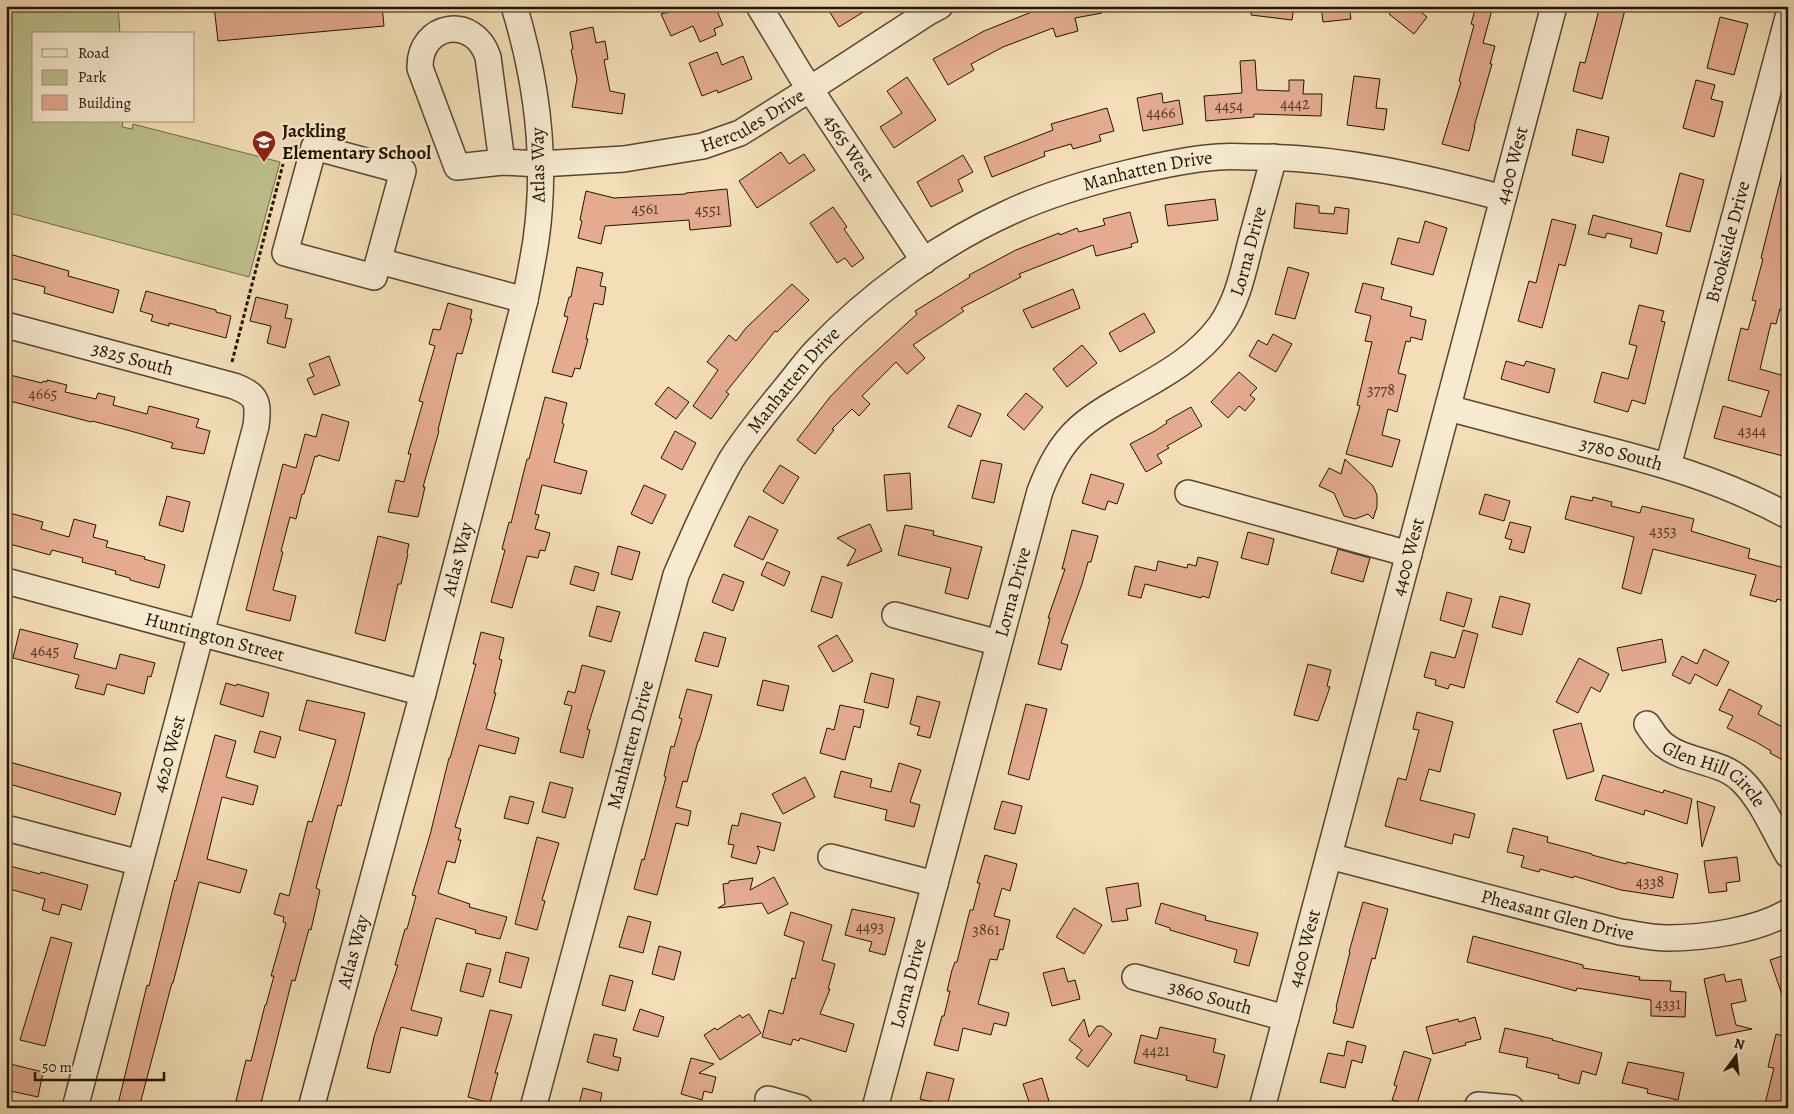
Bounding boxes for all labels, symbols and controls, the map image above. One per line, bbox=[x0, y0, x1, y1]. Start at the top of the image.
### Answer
legend bbox=[32, 32, 195, 122]
text: Road bbox=[78, 43, 110, 63]
text: Park bbox=[78, 67, 107, 87]
street label: Hercules Drive bbox=[697, 83, 810, 159]
text: Building bbox=[78, 93, 131, 113]
house number: 4442 bbox=[1280, 93, 1310, 115]
house number: 4454 bbox=[1215, 95, 1243, 117]
house number: 4466 bbox=[1146, 102, 1176, 124]
street label: 4565 West bbox=[817, 109, 881, 187]
place label: Jackling Elementary School bbox=[282, 118, 431, 166]
street label: 4400 West bbox=[1489, 124, 1535, 208]
street label: Atlas Way bbox=[524, 127, 552, 204]
school or university icon: Jackling Elementary School bbox=[251, 129, 277, 163]
street label: Manhatten Drive bbox=[1080, 144, 1214, 197]
street label: Brookside Drive bbox=[1699, 178, 1757, 306]
house number: 4561 bbox=[632, 198, 659, 220]
house number: 4551 bbox=[695, 199, 722, 221]
street label: Lorna Drive bbox=[1224, 203, 1273, 300]
street label: Manhatten Drive bbox=[741, 321, 846, 439]
street label: 3825 South bbox=[89, 335, 176, 382]
house number: 3778 bbox=[1367, 379, 1395, 401]
house number: 4665 bbox=[29, 383, 58, 405]
house number: 4344 bbox=[1738, 420, 1766, 442]
street label: 3780 South bbox=[1577, 430, 1666, 477]
street label: 4400 West bbox=[1385, 515, 1431, 599]
street label: Atlas Way bbox=[435, 519, 480, 600]
house number: 4353 bbox=[1649, 520, 1677, 542]
street label: Lorna Drive bbox=[988, 544, 1037, 640]
street label: Huntington Street bbox=[142, 606, 287, 668]
house number: 4645 bbox=[31, 640, 59, 662]
street label: Manhatten Drive bbox=[601, 678, 660, 812]
street label: 4620 West bbox=[146, 712, 192, 796]
street label: Glen Hill Circle bbox=[1657, 734, 1772, 812]
house number: 4338 bbox=[1636, 871, 1664, 893]
street label: Pheasant Glen Drive bbox=[1478, 883, 1636, 947]
street label: 4400 West bbox=[1281, 907, 1327, 990]
street label: Atlas Way bbox=[331, 911, 376, 992]
house number: 4493 bbox=[856, 916, 884, 938]
house number: 3861 bbox=[972, 919, 1000, 941]
street label: Lorna Drive bbox=[884, 936, 933, 1031]
street label: 3860 South bbox=[1166, 974, 1255, 1021]
house number: 4331 bbox=[1655, 993, 1682, 1015]
north arrow bbox=[1712, 1032, 1762, 1082]
text: N bbox=[1732, 1033, 1747, 1054]
house number: 4421 bbox=[1142, 1040, 1170, 1062]
scale bar bbox=[35, 1049, 164, 1081]
text: 50 m bbox=[42, 1057, 72, 1077]

